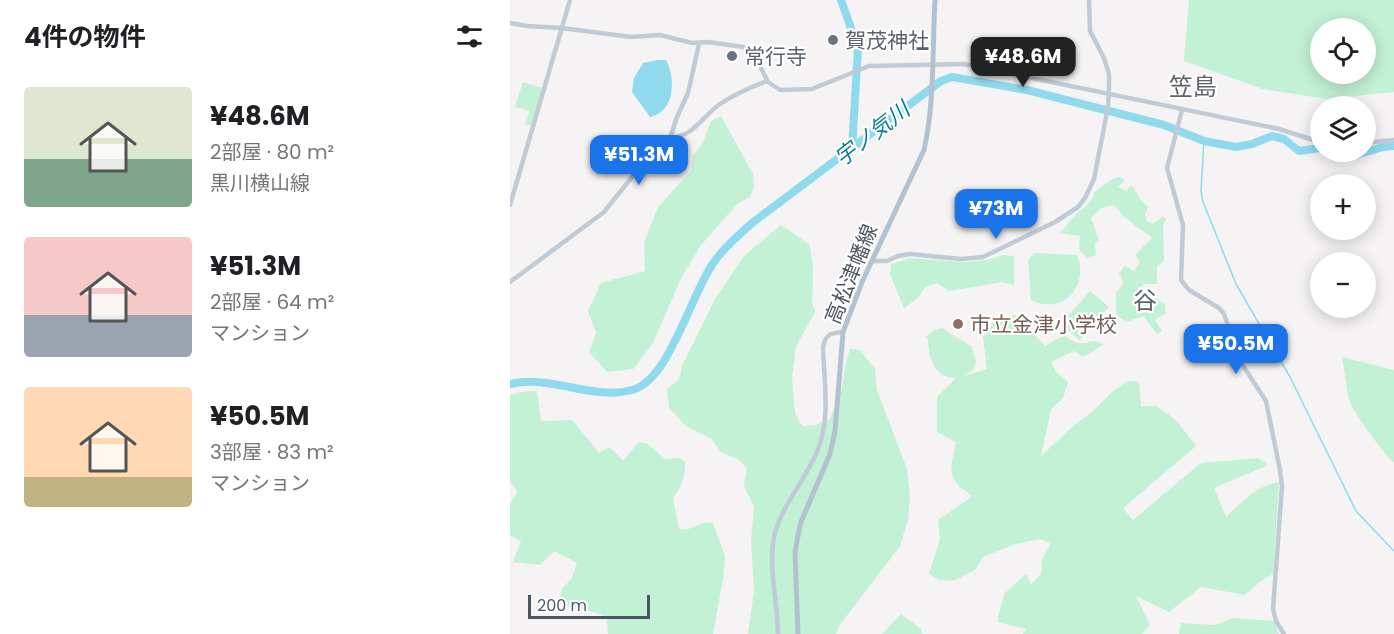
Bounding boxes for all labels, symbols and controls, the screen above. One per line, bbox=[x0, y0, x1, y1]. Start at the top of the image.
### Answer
map controls bbox=[1310, 18, 1376, 318]
button: locate bbox=[1310, 18, 1376, 84]
text: 4件の物件 bbox=[24, 19, 146, 55]
icon: filters bbox=[453, 20, 486, 53]
place label: 賀茂神社 bbox=[845, 26, 929, 55]
marker: 賀茂神社 bbox=[826, 33, 840, 47]
pin: ¥48.6M bbox=[974, 37, 1072, 88]
place label: 常行寺 bbox=[744, 42, 807, 71]
text: ¥48.6M bbox=[985, 42, 1061, 70]
marker: 常行寺 bbox=[725, 49, 739, 63]
district label: 笠島 bbox=[1169, 70, 1217, 103]
water label: 宇ノ気川 bbox=[828, 93, 918, 173]
button: layers bbox=[1310, 96, 1376, 162]
text: ¥48.6M bbox=[210, 98, 310, 134]
icon: home bbox=[72, 111, 144, 183]
pin: ¥51.3M bbox=[590, 135, 688, 186]
text: 2部屋 · 80 m² bbox=[210, 138, 334, 166]
text: ¥51.3M bbox=[604, 140, 674, 168]
text: 黒川横山線 bbox=[210, 169, 310, 197]
button: + bbox=[1310, 174, 1376, 240]
pin: ¥73M bbox=[960, 189, 1032, 240]
text: ¥73M bbox=[969, 194, 1023, 222]
street label: 高松津幡線 bbox=[818, 220, 884, 328]
text: ¥51.3M bbox=[210, 248, 301, 284]
button: − bbox=[1310, 252, 1376, 318]
icon: home bbox=[72, 261, 144, 333]
district label: 谷 bbox=[1133, 284, 1157, 317]
text: 2部屋 · 64 m² bbox=[210, 288, 334, 316]
place label: 市立金津小学校 bbox=[970, 310, 1117, 339]
marker: 市立金津小学校 bbox=[951, 317, 965, 331]
text: マンション bbox=[210, 319, 310, 347]
pin: ¥50.5M bbox=[1187, 324, 1285, 375]
text: ¥50.5M bbox=[1198, 329, 1274, 357]
text: ¥50.5M bbox=[210, 398, 309, 434]
icon: home bbox=[72, 411, 144, 483]
text: 3部屋 · 83 m² bbox=[210, 438, 334, 466]
text: マンション bbox=[210, 469, 310, 497]
scale bar bbox=[528, 592, 650, 620]
text: 200 m bbox=[537, 594, 587, 617]

